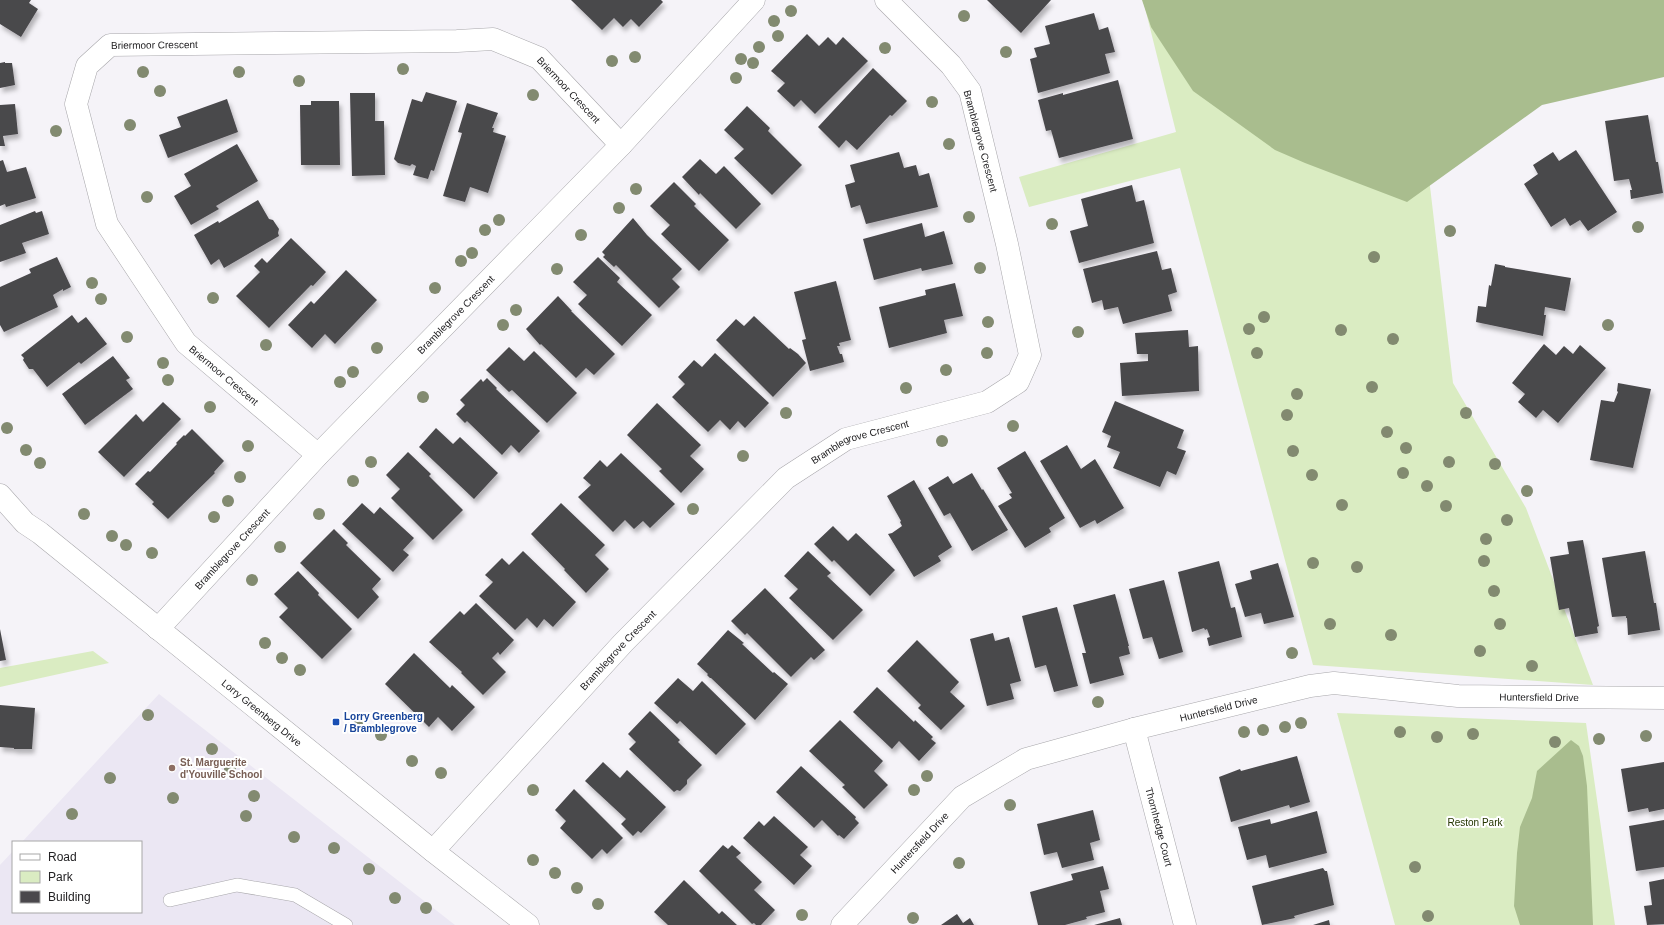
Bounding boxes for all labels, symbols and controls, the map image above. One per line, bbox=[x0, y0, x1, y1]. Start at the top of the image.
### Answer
street label: Briermoor Crescent bbox=[111, 39, 198, 51]
street label: Briermoor Crescent bbox=[535, 55, 602, 126]
street label: Bramblegrove Crescent bbox=[962, 89, 999, 193]
street label: Bramblegrove Crescent bbox=[415, 273, 497, 356]
street label: Briermoor Crescent bbox=[187, 343, 261, 408]
street label: Bramblegrove Crescent bbox=[809, 418, 910, 466]
street label: Bramblegrove Crescent bbox=[193, 507, 272, 592]
street label: Bramblegrove Crescent bbox=[578, 608, 658, 692]
street label: Lorry Greenberg Drive bbox=[219, 677, 304, 749]
street label: Huntersfield Drive bbox=[1499, 691, 1579, 703]
street label: Huntersfield Drive bbox=[1179, 694, 1259, 724]
place label: Lorry Greenberg / Bramblegrove bbox=[344, 711, 423, 734]
marker: Lorry Greenberg / Bramblegrove bbox=[331, 717, 341, 727]
place label: St. Marguerite d'Youville School bbox=[180, 757, 262, 780]
marker: St. Marguerite d'Youville School bbox=[167, 763, 177, 773]
street label: Thornhedge Court bbox=[1143, 786, 1175, 868]
street label: Huntersfield Drive bbox=[888, 810, 951, 876]
park label: Reston Park bbox=[1447, 817, 1504, 828]
legend bbox=[12, 841, 142, 913]
text: Road bbox=[48, 850, 77, 864]
text: Park bbox=[48, 870, 74, 884]
text: Building bbox=[48, 890, 91, 904]

